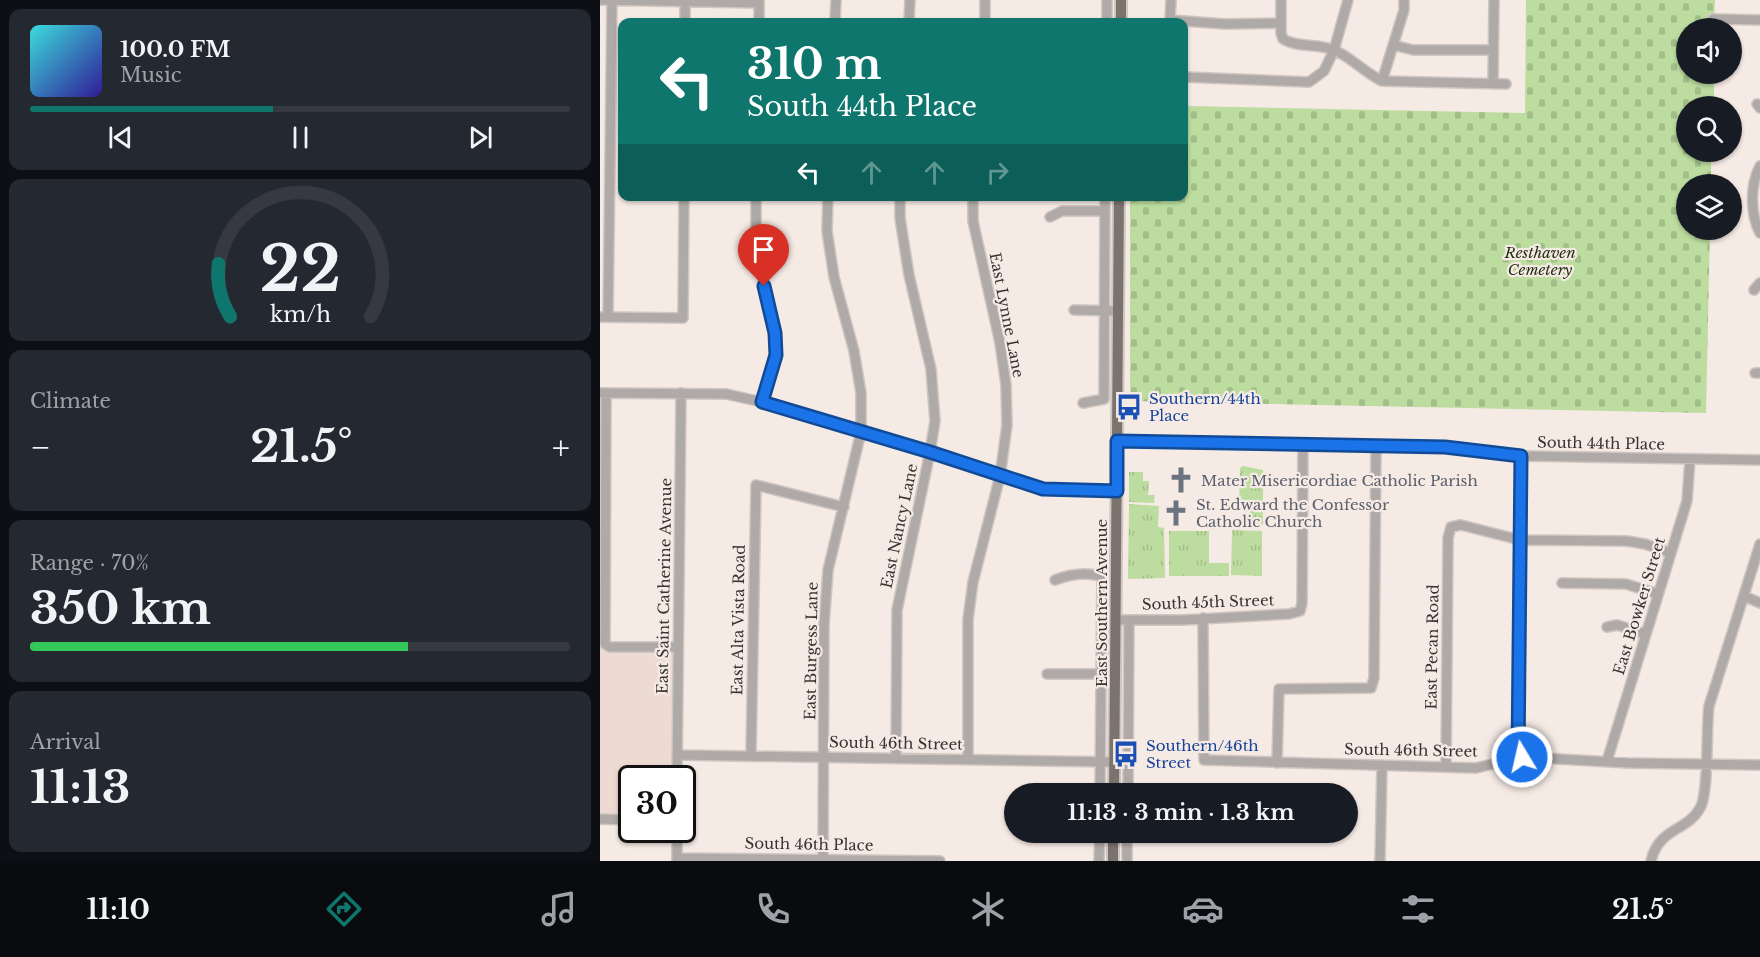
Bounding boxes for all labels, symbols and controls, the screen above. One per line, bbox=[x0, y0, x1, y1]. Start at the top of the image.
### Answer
map controls bbox=[1676, 18, 1742, 240]
button: sound bbox=[1676, 18, 1742, 84]
text: 100.0 FM bbox=[120, 36, 230, 63]
text: 310 m bbox=[747, 38, 881, 90]
icon: left bbox=[648, 42, 726, 120]
text: Music bbox=[120, 63, 181, 87]
text: South 44th Place bbox=[747, 90, 977, 123]
button: search bbox=[1676, 96, 1742, 162]
icon: previous bbox=[104, 121, 137, 154]
icon: pause bbox=[284, 121, 317, 154]
icon: next bbox=[464, 121, 497, 154]
icon: left bbox=[792, 156, 825, 189]
icon: ahead bbox=[855, 156, 888, 189]
icon: ahead bbox=[918, 156, 951, 189]
icon: right bbox=[981, 156, 1014, 189]
button: layers bbox=[1676, 174, 1742, 240]
pin bbox=[738, 224, 789, 286]
text: 22 bbox=[259, 230, 341, 308]
icon: arrive bbox=[747, 233, 780, 266]
park label: Resthaven Cemetery bbox=[1503, 243, 1576, 279]
street label: East Lynne Lane bbox=[986, 251, 1028, 379]
text: km/h bbox=[270, 302, 331, 329]
text: Climate bbox=[30, 389, 111, 413]
place label: Southern/44th Place bbox=[1149, 389, 1261, 425]
bus stop icon: Southern/44th Place bbox=[1114, 392, 1144, 422]
text: 21.5° bbox=[250, 418, 353, 474]
text: − bbox=[30, 427, 51, 468]
text: + bbox=[552, 427, 570, 468]
street label: South 44th Place bbox=[1537, 432, 1665, 454]
street label: East Nancy Lane bbox=[876, 462, 922, 590]
church icon: Mater Misericordiae Catholic Parish bbox=[1166, 465, 1196, 495]
place label: Mater Misericordiae Catholic Parish bbox=[1201, 471, 1478, 490]
street label: East Saint Catherine Avenue bbox=[653, 478, 675, 694]
place label: St. Edward the Confessor Catholic Church bbox=[1196, 495, 1390, 531]
church icon: St. Edward the Confessor Catholic Church bbox=[1161, 498, 1191, 528]
street label: East Southern Avenue bbox=[1092, 519, 1111, 687]
street label: East Bowker Street bbox=[1609, 534, 1669, 677]
street label: East Alta Vista Road bbox=[727, 544, 749, 696]
text: Range · 70% bbox=[30, 551, 149, 575]
text: 350 km bbox=[30, 580, 211, 636]
street label: East Burgess Lane bbox=[800, 582, 822, 720]
street label: East Pecan Road bbox=[1421, 584, 1443, 710]
street label: South 45th Street bbox=[1141, 590, 1275, 614]
position arrow bbox=[1490, 725, 1554, 789]
text: Arrival bbox=[30, 730, 101, 754]
street label: South 46th Street bbox=[829, 732, 963, 754]
place label: Southern/46th Street bbox=[1146, 736, 1259, 772]
bus stop icon: Southern/46th Street bbox=[1111, 739, 1141, 769]
street label: South 46th Street bbox=[1344, 739, 1478, 761]
text: 11:13 bbox=[30, 759, 130, 815]
speed limit sign: 30 bbox=[618, 765, 696, 843]
text: 11:13 · 3 min · 1.3 km bbox=[1067, 799, 1295, 826]
street label: South 46th Place bbox=[745, 833, 873, 855]
icon: directions bbox=[323, 888, 365, 930]
icon: music bbox=[538, 888, 580, 930]
icon: phone bbox=[752, 888, 794, 930]
icon: climate bbox=[967, 888, 1009, 930]
icon: car bbox=[1182, 888, 1224, 930]
icon: filters bbox=[1397, 888, 1439, 930]
text: 11:10 bbox=[86, 893, 150, 926]
text: 21.5° bbox=[1612, 893, 1674, 926]

